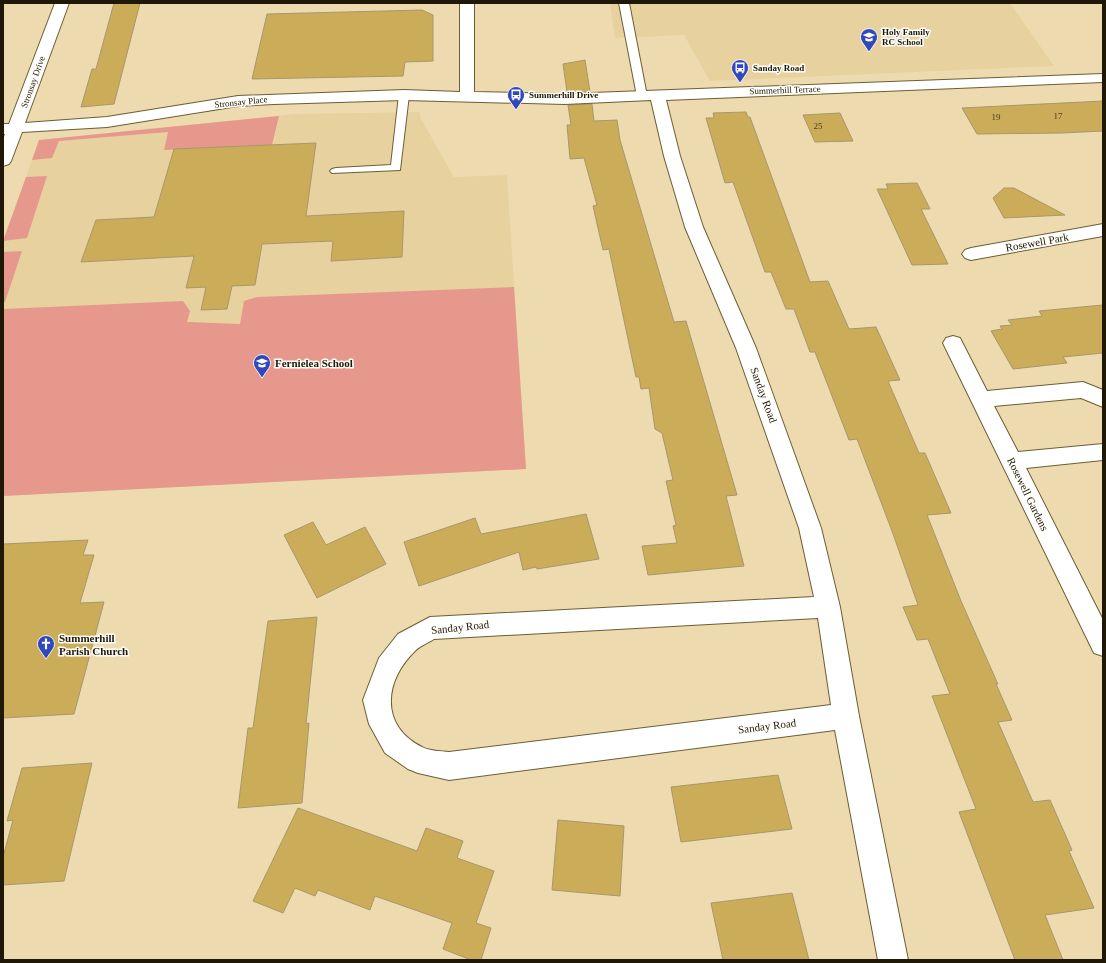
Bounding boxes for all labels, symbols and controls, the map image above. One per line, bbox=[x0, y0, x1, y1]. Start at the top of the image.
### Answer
school or university icon: Holy Family RC School bbox=[859, 27, 879, 52]
place label: Holy Family RC School bbox=[882, 27, 930, 47]
street label: Stronsay Drive bbox=[19, 55, 47, 109]
bus stop icon: Sanday Road bbox=[730, 58, 750, 83]
place label: Sanday Road bbox=[753, 63, 804, 73]
street label: Summerhill Terrace bbox=[749, 84, 821, 96]
bus stop icon: Summerhill Drive bbox=[506, 85, 526, 110]
place label: Summerhill Drive bbox=[529, 90, 598, 100]
street label: Stronsay Place bbox=[214, 94, 268, 110]
house number: 17 bbox=[1054, 111, 1063, 121]
house number: 19 bbox=[992, 112, 1001, 122]
house number: 25 bbox=[814, 121, 823, 131]
street label: Rosewell Park bbox=[1005, 230, 1070, 253]
school or university icon: Fernielea School bbox=[252, 353, 272, 378]
place label: Fernielea School bbox=[275, 357, 353, 369]
street label: Sanday Road bbox=[748, 366, 780, 425]
street label: Rosewell Gardens bbox=[1005, 455, 1051, 533]
street label: Sanday Road bbox=[430, 618, 490, 636]
place label: Summerhill Parish Church bbox=[59, 632, 128, 657]
church icon: Summerhill Parish Church bbox=[36, 634, 56, 659]
street label: Sanday Road bbox=[737, 716, 797, 736]

